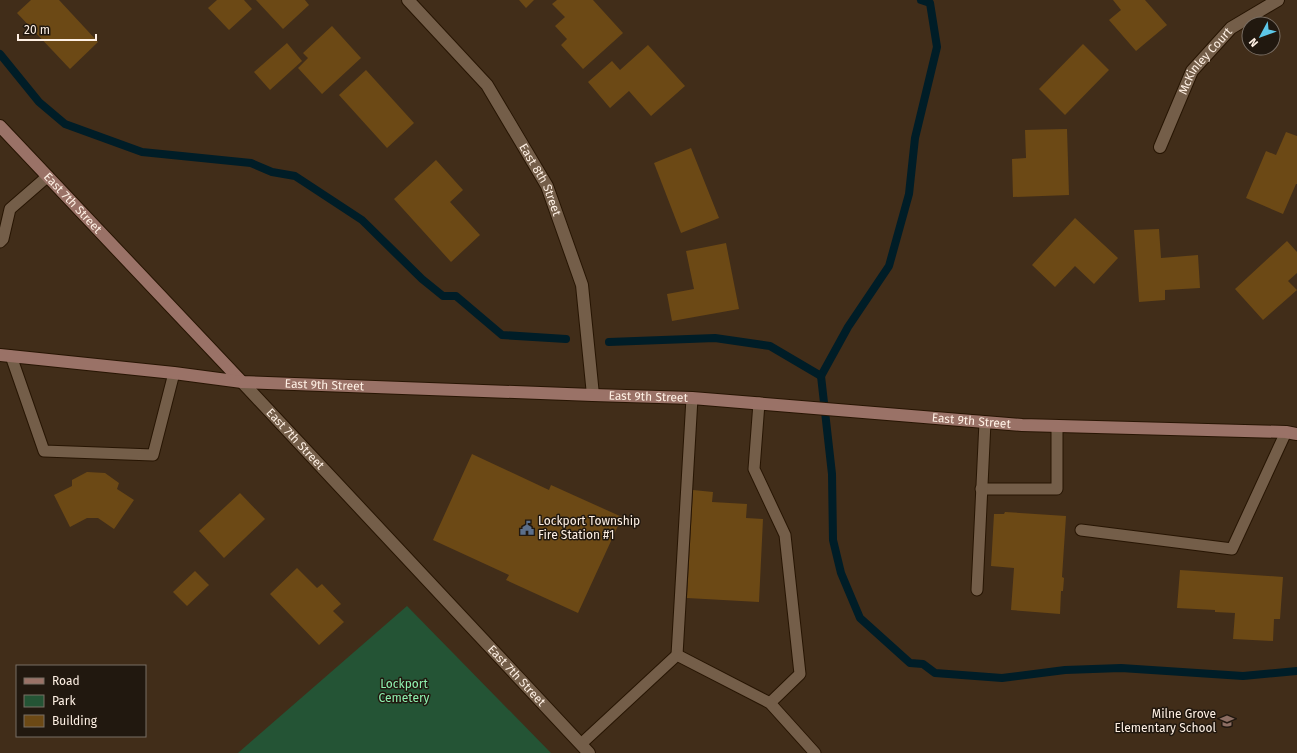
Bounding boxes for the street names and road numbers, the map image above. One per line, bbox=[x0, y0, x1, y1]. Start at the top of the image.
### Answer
street label: McKinley Court bbox=[1176, 24, 1235, 97]
street label: East 8th Street bbox=[516, 141, 564, 218]
street label: East 7th Street bbox=[41, 170, 105, 237]
street label: East 9th Street bbox=[285, 377, 365, 394]
street label: East 9th Street bbox=[608, 388, 689, 405]
street label: East 7th Street bbox=[263, 406, 328, 473]
street label: East 9th Street bbox=[931, 411, 1012, 431]
street label: East 7th Street bbox=[485, 642, 549, 709]

